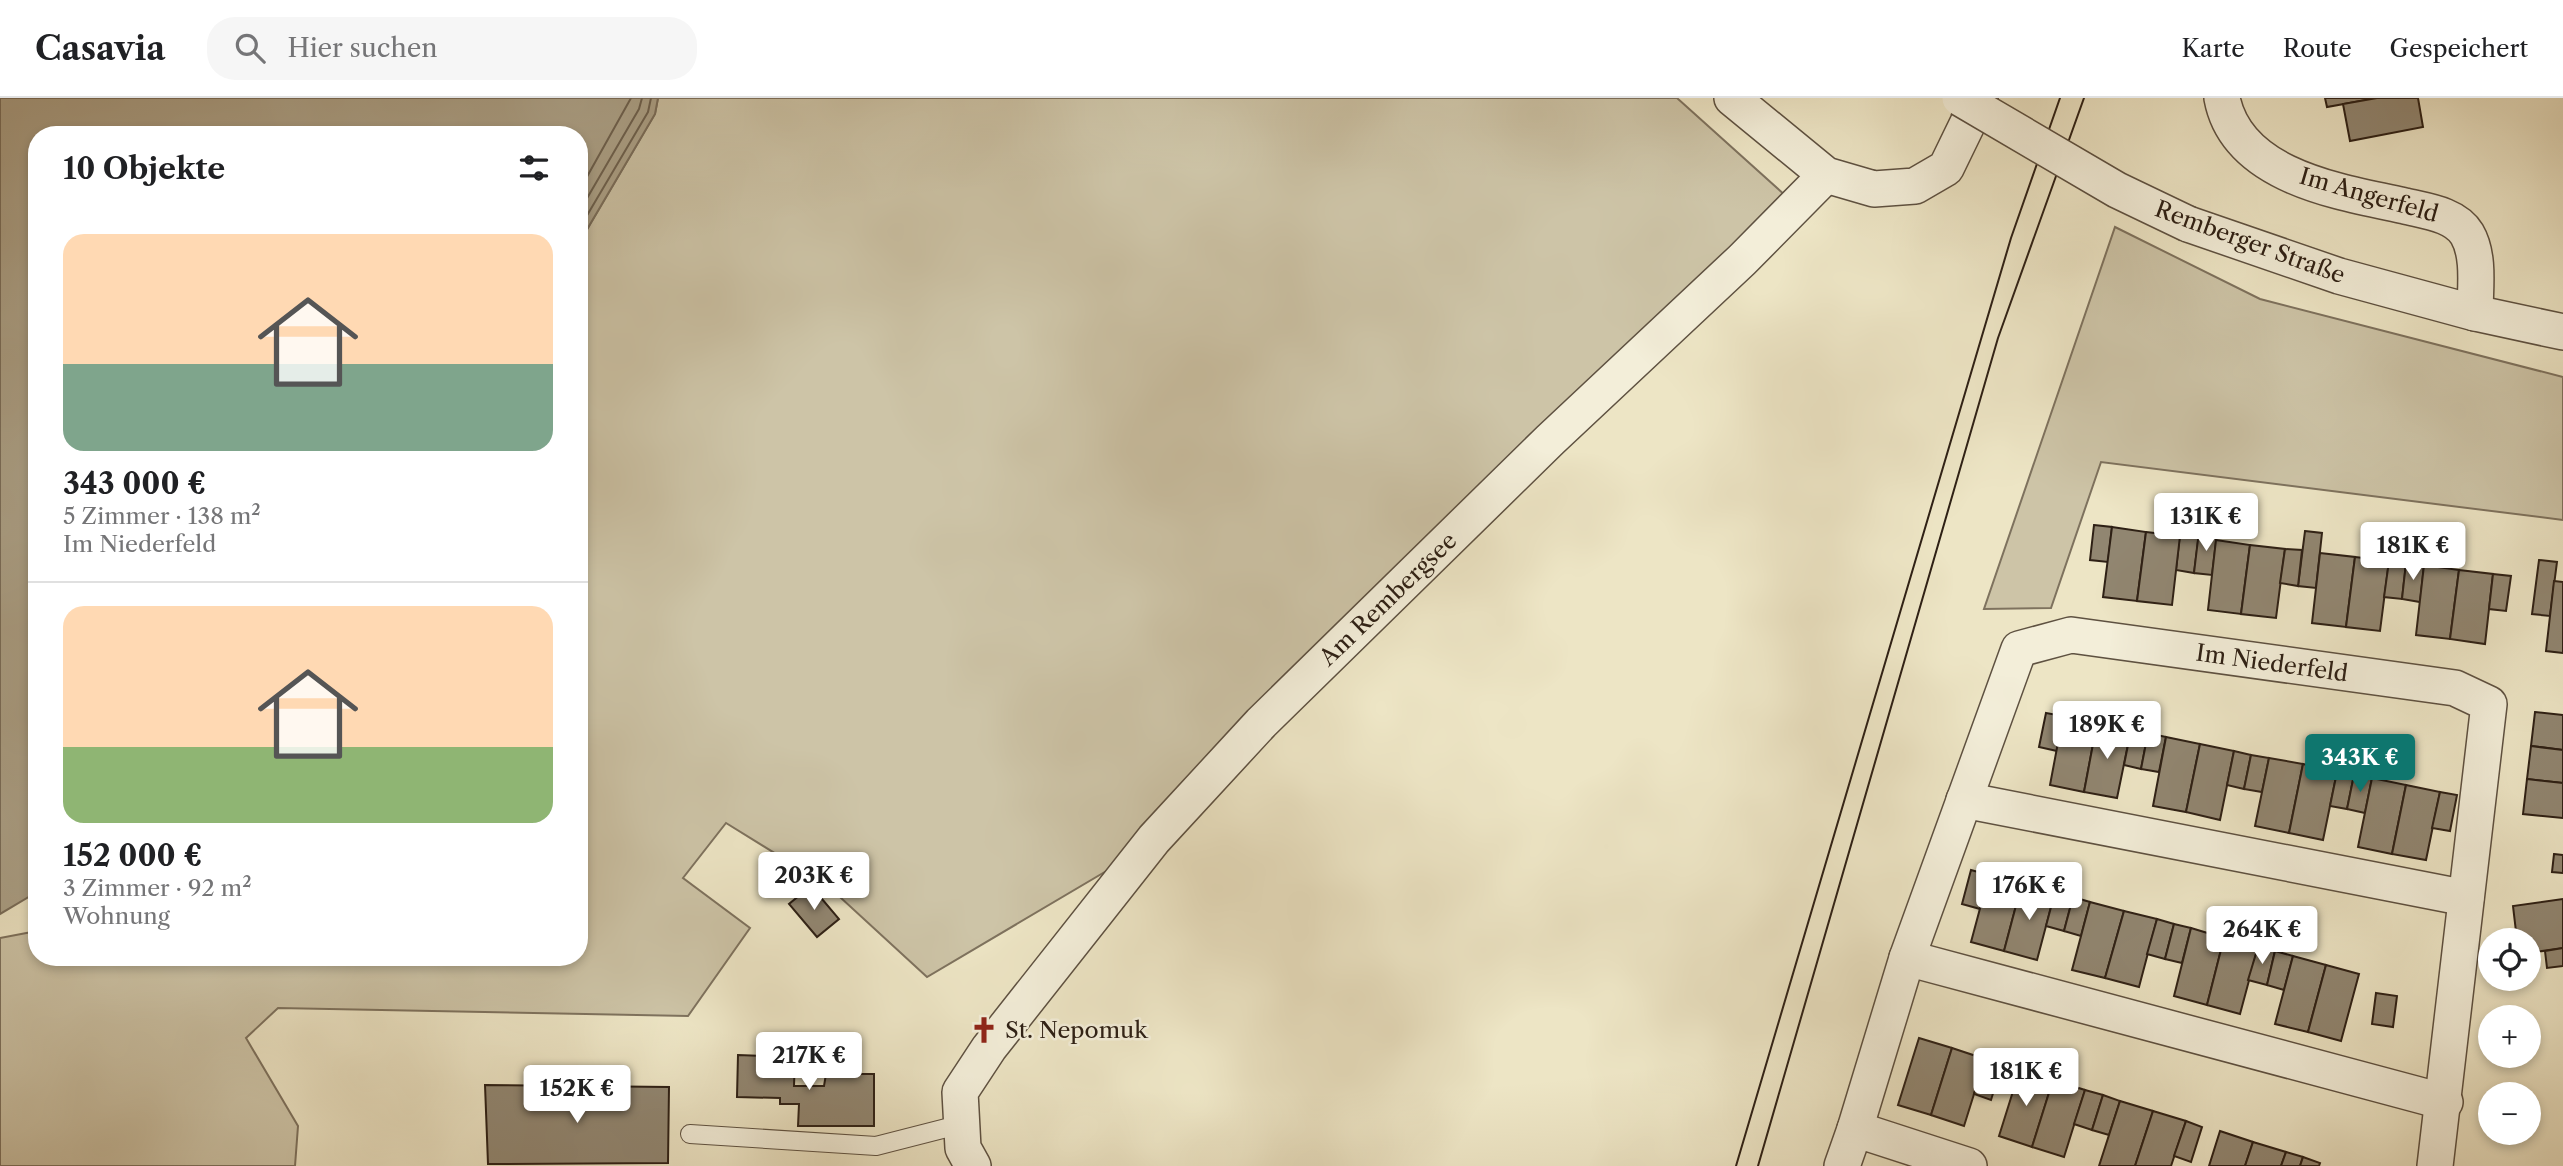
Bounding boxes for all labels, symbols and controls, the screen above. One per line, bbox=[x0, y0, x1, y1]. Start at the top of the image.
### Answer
search box bbox=[207, 17, 697, 80]
text: Casavia bbox=[35, 28, 165, 69]
icon: search bbox=[231, 29, 269, 67]
text: Hier suchen bbox=[287, 32, 438, 64]
text: Karte bbox=[2181, 34, 2245, 63]
text: Route bbox=[2283, 34, 2352, 63]
text: Gespeichert bbox=[2390, 34, 2528, 63]
icon: filters bbox=[515, 149, 553, 187]
text: 10 Objekte bbox=[63, 150, 225, 187]
street label: Im Angerfeld bbox=[2296, 162, 2442, 228]
street label: Remberger Straße bbox=[2151, 195, 2349, 289]
icon: home bbox=[245, 279, 371, 405]
text: 343 000 € bbox=[63, 465, 206, 502]
pin: 131K € bbox=[2149, 494, 2263, 553]
text: 5 Zimmer · 138 m² bbox=[63, 502, 261, 530]
text: 131K € bbox=[2170, 502, 2242, 530]
pin: 181K € bbox=[2356, 522, 2470, 582]
street label: Am Rembergsee bbox=[1313, 526, 1462, 672]
text: Im Niederfeld bbox=[63, 530, 216, 558]
text: 181K € bbox=[2376, 531, 2450, 559]
street label: Im Niederfeld bbox=[2194, 638, 2350, 688]
icon: home bbox=[245, 651, 371, 777]
pin: 189K € bbox=[2050, 702, 2164, 761]
text: 189K € bbox=[2069, 710, 2145, 738]
pin: 343K € bbox=[2303, 734, 2417, 794]
text: 343K € bbox=[2321, 743, 2399, 771]
text: 152 000 € bbox=[63, 837, 202, 874]
pin: 203K € bbox=[757, 852, 871, 912]
text: 203K € bbox=[774, 861, 854, 889]
pin: 176K € bbox=[1972, 862, 2086, 922]
text: 176K € bbox=[1992, 871, 2066, 899]
text: 3 Zimmer · 92 m² bbox=[63, 874, 252, 902]
text: Wohnung bbox=[63, 902, 170, 930]
pin: 264K € bbox=[2205, 906, 2319, 966]
text: 264K € bbox=[2222, 915, 2302, 943]
map controls bbox=[2478, 928, 2541, 1145]
button: locate bbox=[2478, 928, 2541, 991]
button: + bbox=[2478, 1005, 2541, 1068]
church icon: St. Nepomuk bbox=[969, 1015, 999, 1045]
place label: St. Nepomuk bbox=[1005, 1016, 1149, 1044]
pin: 217K € bbox=[752, 1032, 866, 1092]
text: 217K € bbox=[772, 1041, 846, 1069]
pin: 181K € bbox=[1969, 1048, 2083, 1108]
text: 181K € bbox=[1989, 1057, 2063, 1085]
pin: 152K € bbox=[520, 1066, 634, 1125]
text: 152K € bbox=[540, 1074, 614, 1102]
button: − bbox=[2478, 1082, 2541, 1145]

